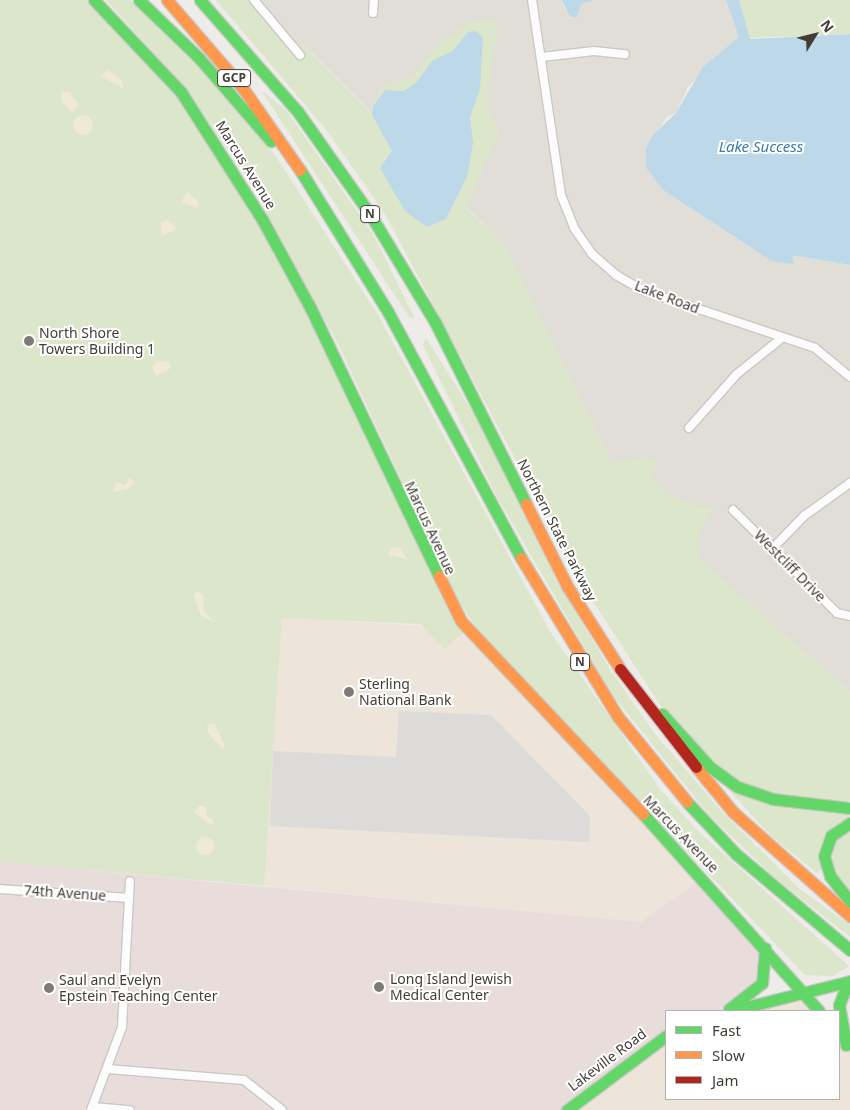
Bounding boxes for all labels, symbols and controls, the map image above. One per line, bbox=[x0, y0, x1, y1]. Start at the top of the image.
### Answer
north arrow bbox=[790, 10, 840, 60]
text: N bbox=[817, 16, 839, 36]
road number: GCP bbox=[216, 68, 252, 88]
street label: Marcus Avenue bbox=[212, 118, 280, 212]
water label: Lake Success bbox=[719, 138, 803, 156]
road number: N bbox=[360, 204, 380, 223]
street label: Lake Road bbox=[632, 277, 702, 317]
place label: North Shore Towers Building 1 bbox=[39, 325, 155, 358]
marker: North Shore Towers Building 1 bbox=[23, 335, 35, 347]
street label: Northern State Parkway bbox=[514, 456, 600, 604]
street label: Marcus Avenue bbox=[401, 479, 459, 577]
street label: Westcliff Drive bbox=[751, 527, 829, 605]
road number: N bbox=[570, 652, 590, 672]
place label: Sterling National Bank bbox=[359, 676, 451, 709]
marker: Sterling National Bank bbox=[343, 686, 355, 698]
street label: Marcus Avenue bbox=[640, 792, 722, 876]
street label: 74th Avenue bbox=[23, 882, 107, 904]
place label: Long Island Jewish Medical Center bbox=[390, 971, 512, 1004]
place label: Saul and Evelyn Epstein Teaching Center bbox=[59, 972, 218, 1004]
marker: Long Island Jewish Medical Center bbox=[372, 980, 386, 994]
marker: Saul and Evelyn Epstein Teaching Center bbox=[43, 982, 55, 994]
legend bbox=[665, 1010, 840, 1100]
text: Fast bbox=[712, 1020, 741, 1040]
street label: Lakeville Road bbox=[565, 1025, 649, 1095]
text: Slow bbox=[712, 1045, 745, 1065]
text: Jam bbox=[712, 1070, 739, 1090]

